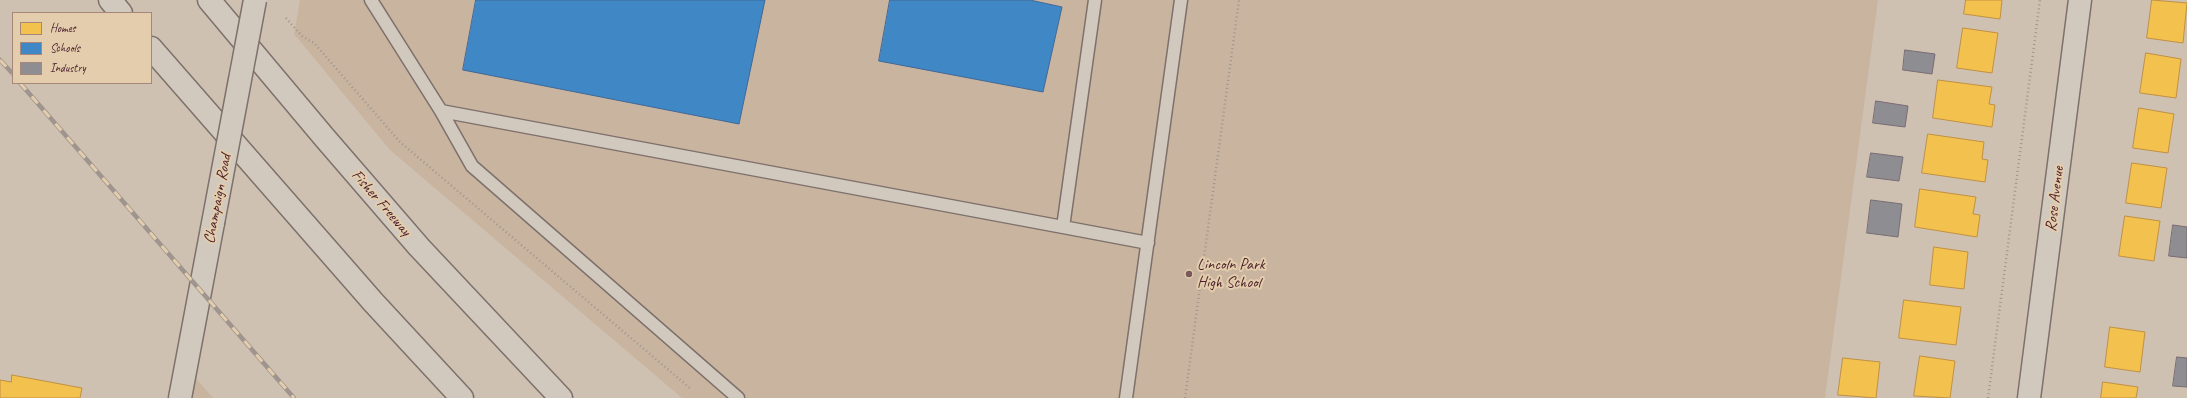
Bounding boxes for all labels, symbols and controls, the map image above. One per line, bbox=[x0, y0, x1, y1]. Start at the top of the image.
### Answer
legend bbox=[12, 12, 152, 84]
text: Homes bbox=[50, 20, 76, 36]
text: Schools bbox=[50, 40, 80, 56]
text: Industry bbox=[50, 60, 86, 76]
street label: Champaign Road bbox=[200, 153, 236, 245]
street label: Rose Avenue bbox=[2041, 165, 2069, 233]
street label: Fisher Freeway bbox=[347, 166, 415, 240]
place label: Lincoln Park High School bbox=[1197, 255, 1265, 293]
marker: Lincoln Park High School bbox=[1184, 269, 1194, 279]

